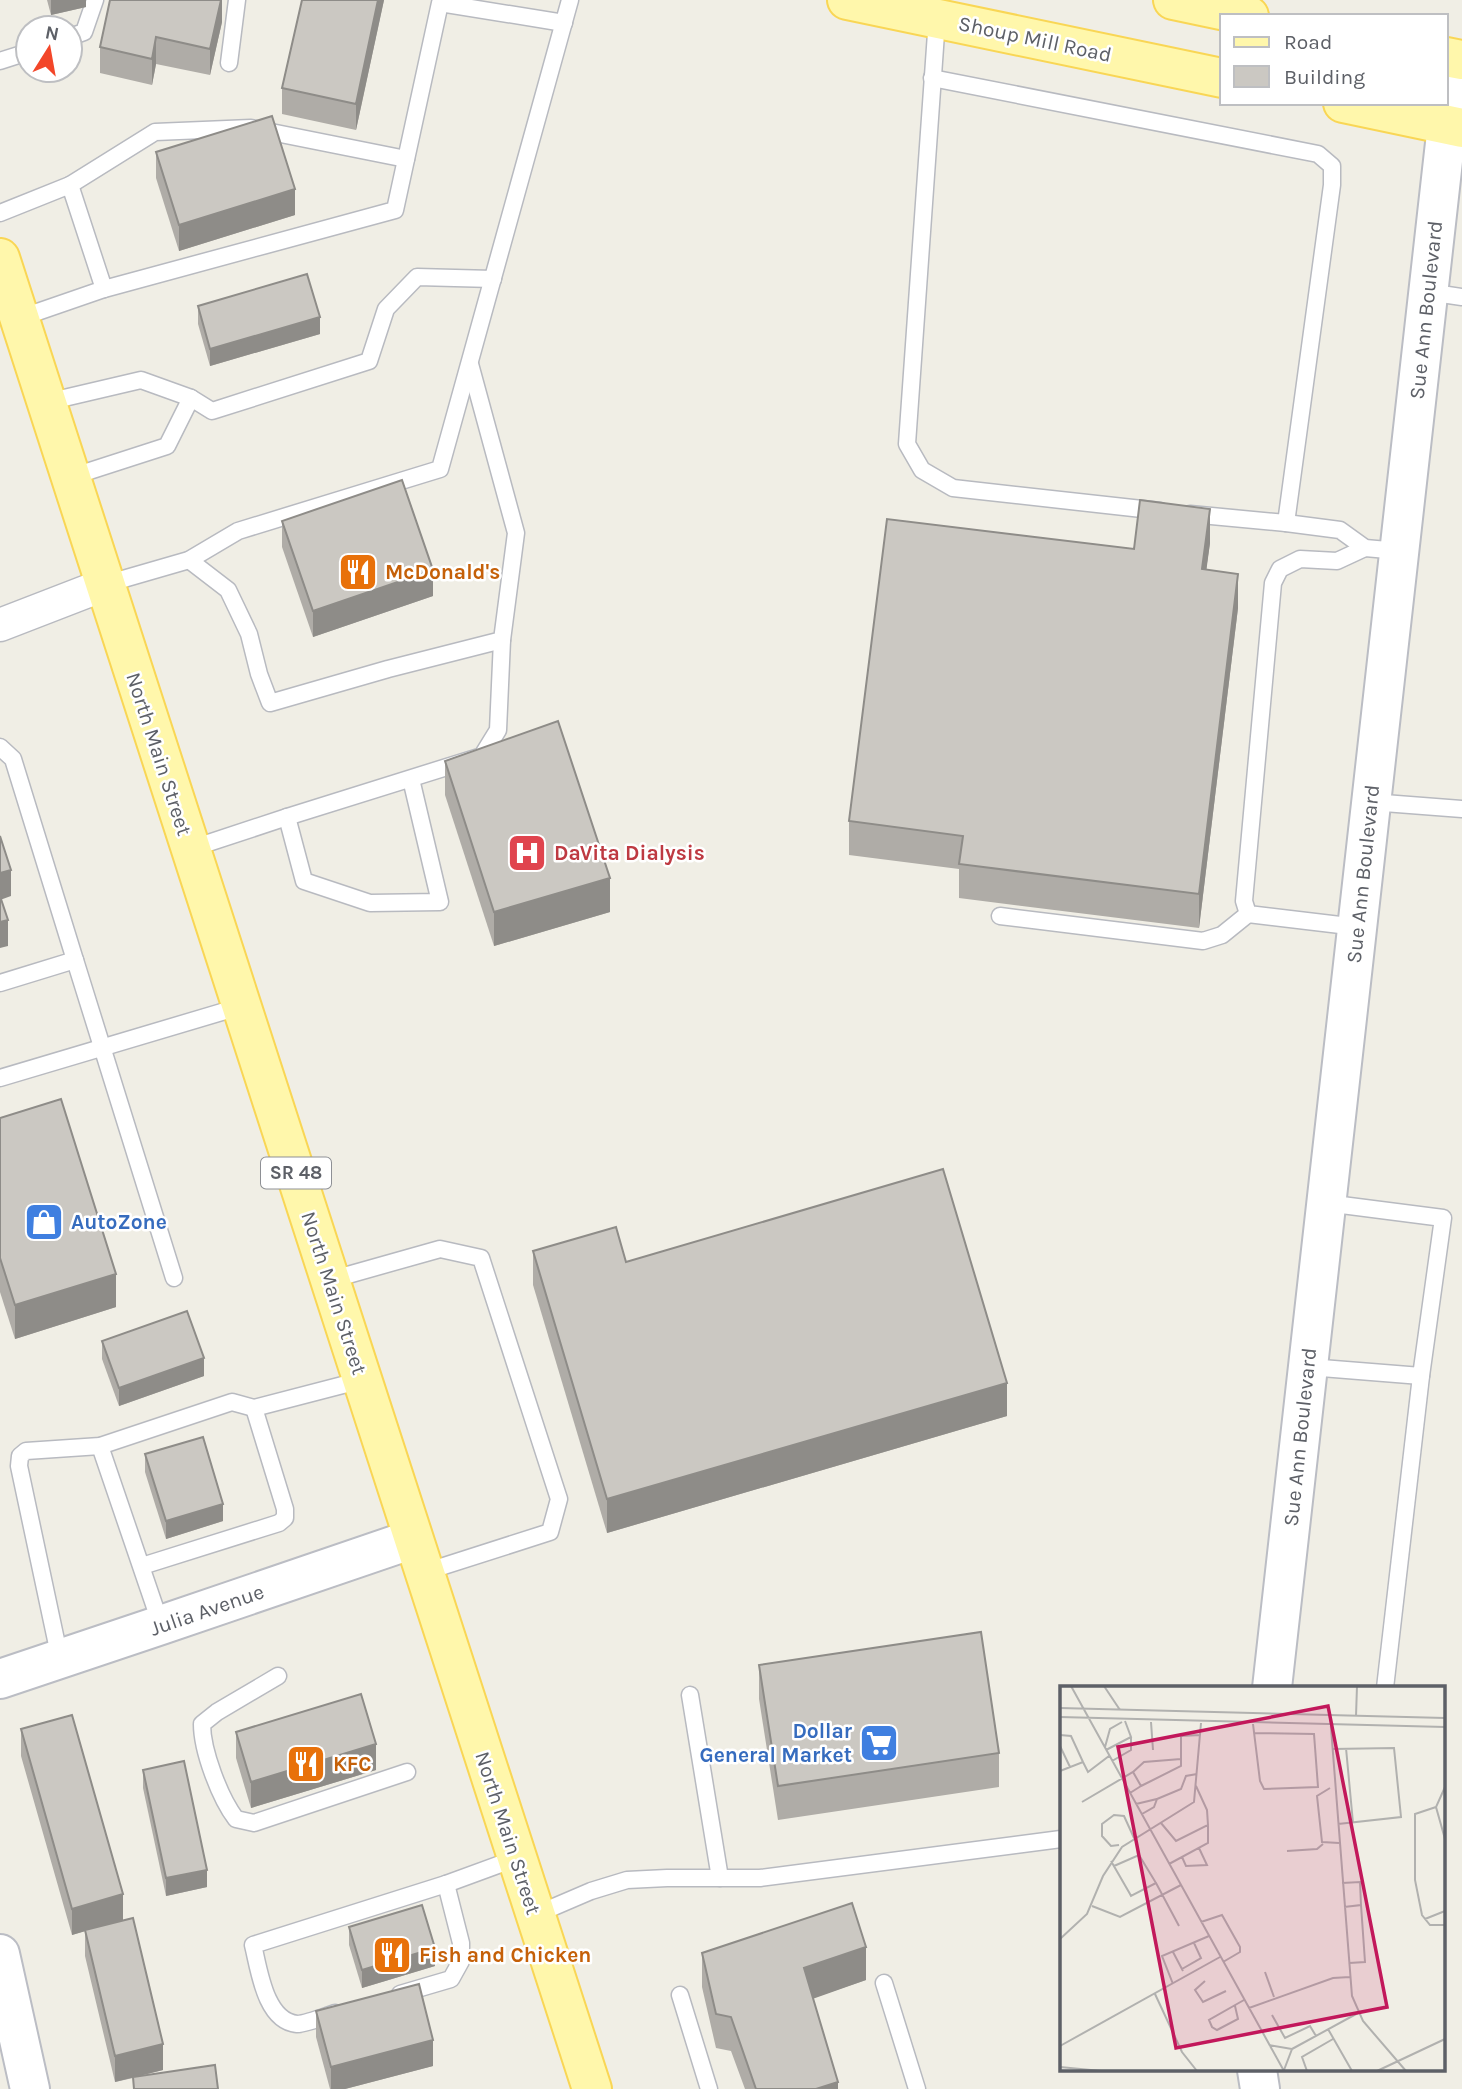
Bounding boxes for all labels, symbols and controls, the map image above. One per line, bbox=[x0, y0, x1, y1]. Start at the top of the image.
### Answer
street label: Shoup Mill Road bbox=[956, 11, 1114, 67]
north arrow bbox=[14, 14, 84, 84]
legend bbox=[1220, 14, 1448, 105]
text: N bbox=[43, 21, 61, 45]
text: Road bbox=[1284, 30, 1332, 54]
text: Building bbox=[1284, 65, 1365, 89]
street label: Sue Ann Boulevard bbox=[1405, 219, 1447, 401]
restaurant icon: McDonald's bbox=[337, 551, 379, 593]
place label: McDonald's bbox=[385, 560, 500, 584]
street label: North Main Street bbox=[121, 669, 197, 839]
street label: Sue Ann Boulevard bbox=[1342, 783, 1384, 965]
hospital icon: DaVita Dialysis bbox=[506, 832, 548, 874]
place label: DaVita Dialysis bbox=[554, 841, 705, 865]
road number: SR 48 bbox=[261, 1158, 331, 1189]
shop icon: AutoZone bbox=[23, 1201, 65, 1243]
street label: North Main Street bbox=[296, 1208, 372, 1378]
place label: AutoZone bbox=[71, 1210, 167, 1234]
street label: Sue Ann Boulevard bbox=[1279, 1346, 1321, 1528]
street label: Julia Avenue bbox=[147, 1579, 267, 1641]
inset map bbox=[1060, 1686, 1444, 2072]
place label: Dollar General Market bbox=[699, 1719, 853, 1767]
supermarket icon: Dollar General Market bbox=[858, 1722, 900, 1764]
restaurant icon: KFC bbox=[285, 1743, 327, 1785]
street label: North Main Street bbox=[470, 1748, 546, 1918]
place label: KFC bbox=[333, 1752, 372, 1776]
restaurant icon: Fish and Chicken bbox=[371, 1934, 413, 1976]
place label: Fish and Chicken bbox=[419, 1943, 591, 1967]

